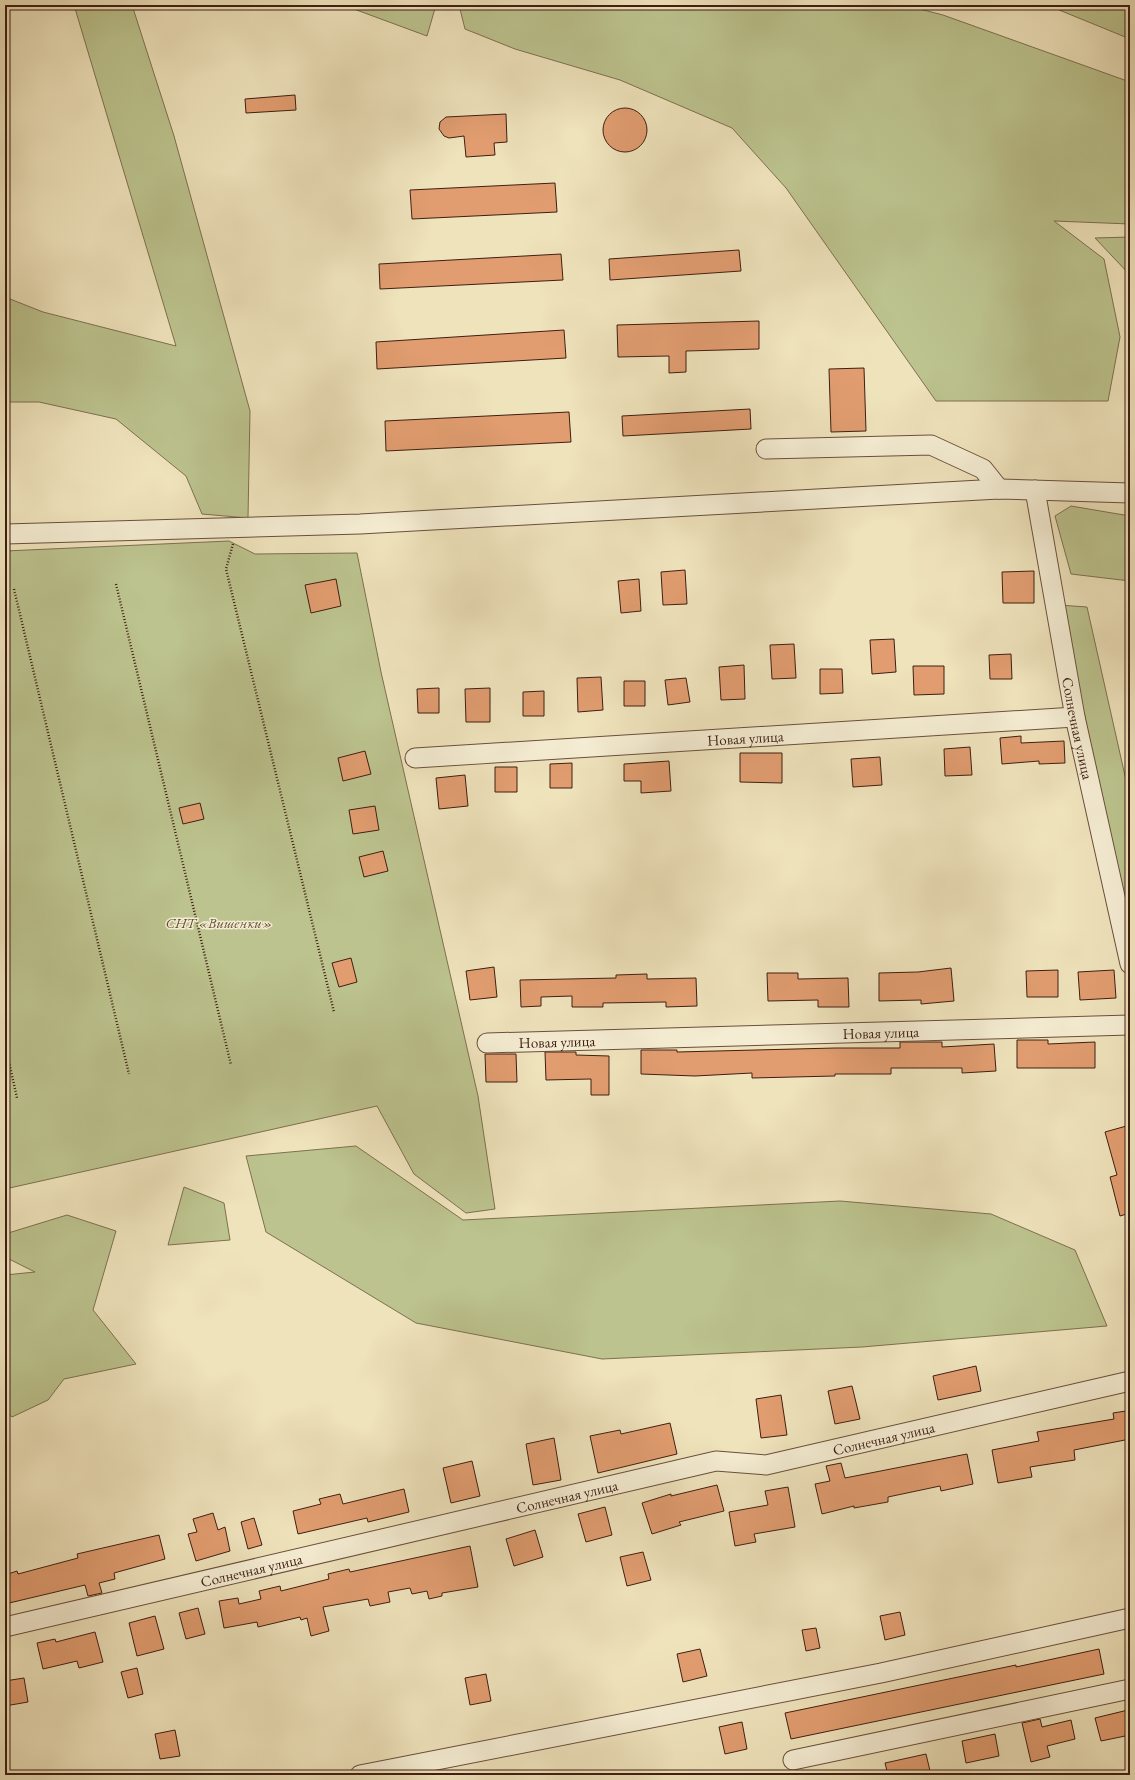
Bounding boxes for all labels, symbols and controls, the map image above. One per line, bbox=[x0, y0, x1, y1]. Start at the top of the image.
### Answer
street label: Солнечная улица bbox=[1059, 675, 1098, 781]
street label: Новая улица bbox=[706, 726, 784, 749]
park label: СНТ «Вишенки» bbox=[165, 913, 273, 932]
street label: Новая улица bbox=[842, 1021, 919, 1043]
street label: Новая улица bbox=[518, 1030, 596, 1052]
street label: Солнечная улица bbox=[831, 1417, 936, 1459]
street label: Солнечная улица bbox=[514, 1475, 620, 1517]
street label: Солнечная улица bbox=[199, 1548, 304, 1591]

